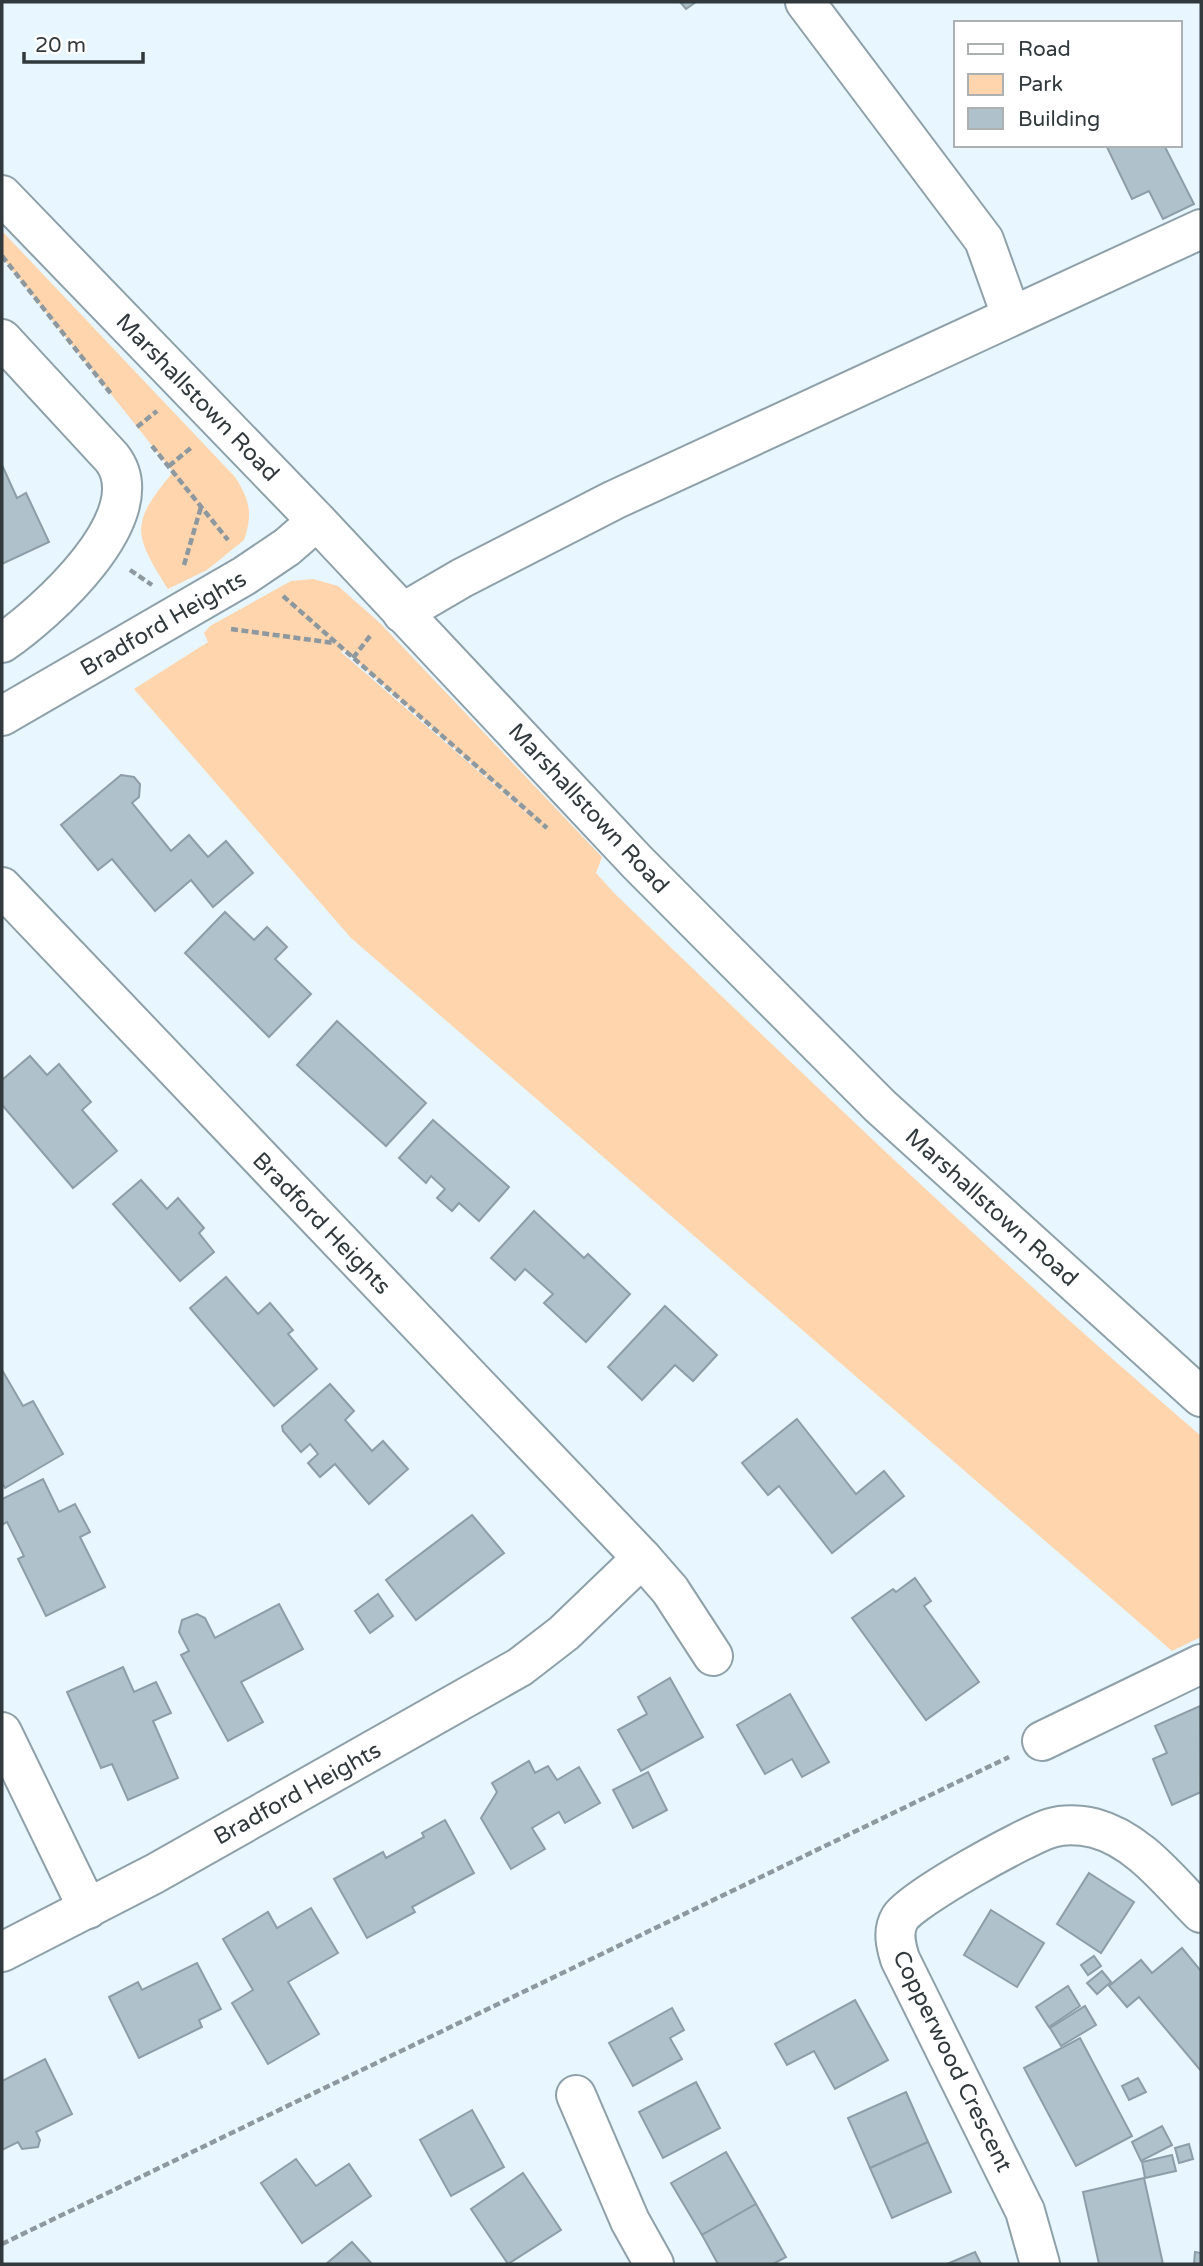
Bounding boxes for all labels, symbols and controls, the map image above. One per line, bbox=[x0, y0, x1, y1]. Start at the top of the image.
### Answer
scale bar bbox=[24, 21, 144, 65]
legend bbox=[954, 21, 1182, 147]
text: 20 m bbox=[35, 33, 86, 58]
text: Road bbox=[1018, 37, 1071, 62]
text: Park bbox=[1018, 72, 1063, 97]
text: Building bbox=[1018, 107, 1100, 132]
street label: Marshallstown Road bbox=[110, 308, 285, 488]
street label: Bradford Heights bbox=[76, 565, 251, 683]
street label: Marshallstown Road bbox=[502, 718, 674, 900]
street label: Marshallstown Road bbox=[899, 1123, 1083, 1293]
street label: Bradford Heights bbox=[246, 1147, 396, 1301]
street label: Bradford Heights bbox=[209, 1736, 386, 1851]
street label: Copperwood Crescent bbox=[886, 1946, 1018, 2177]

